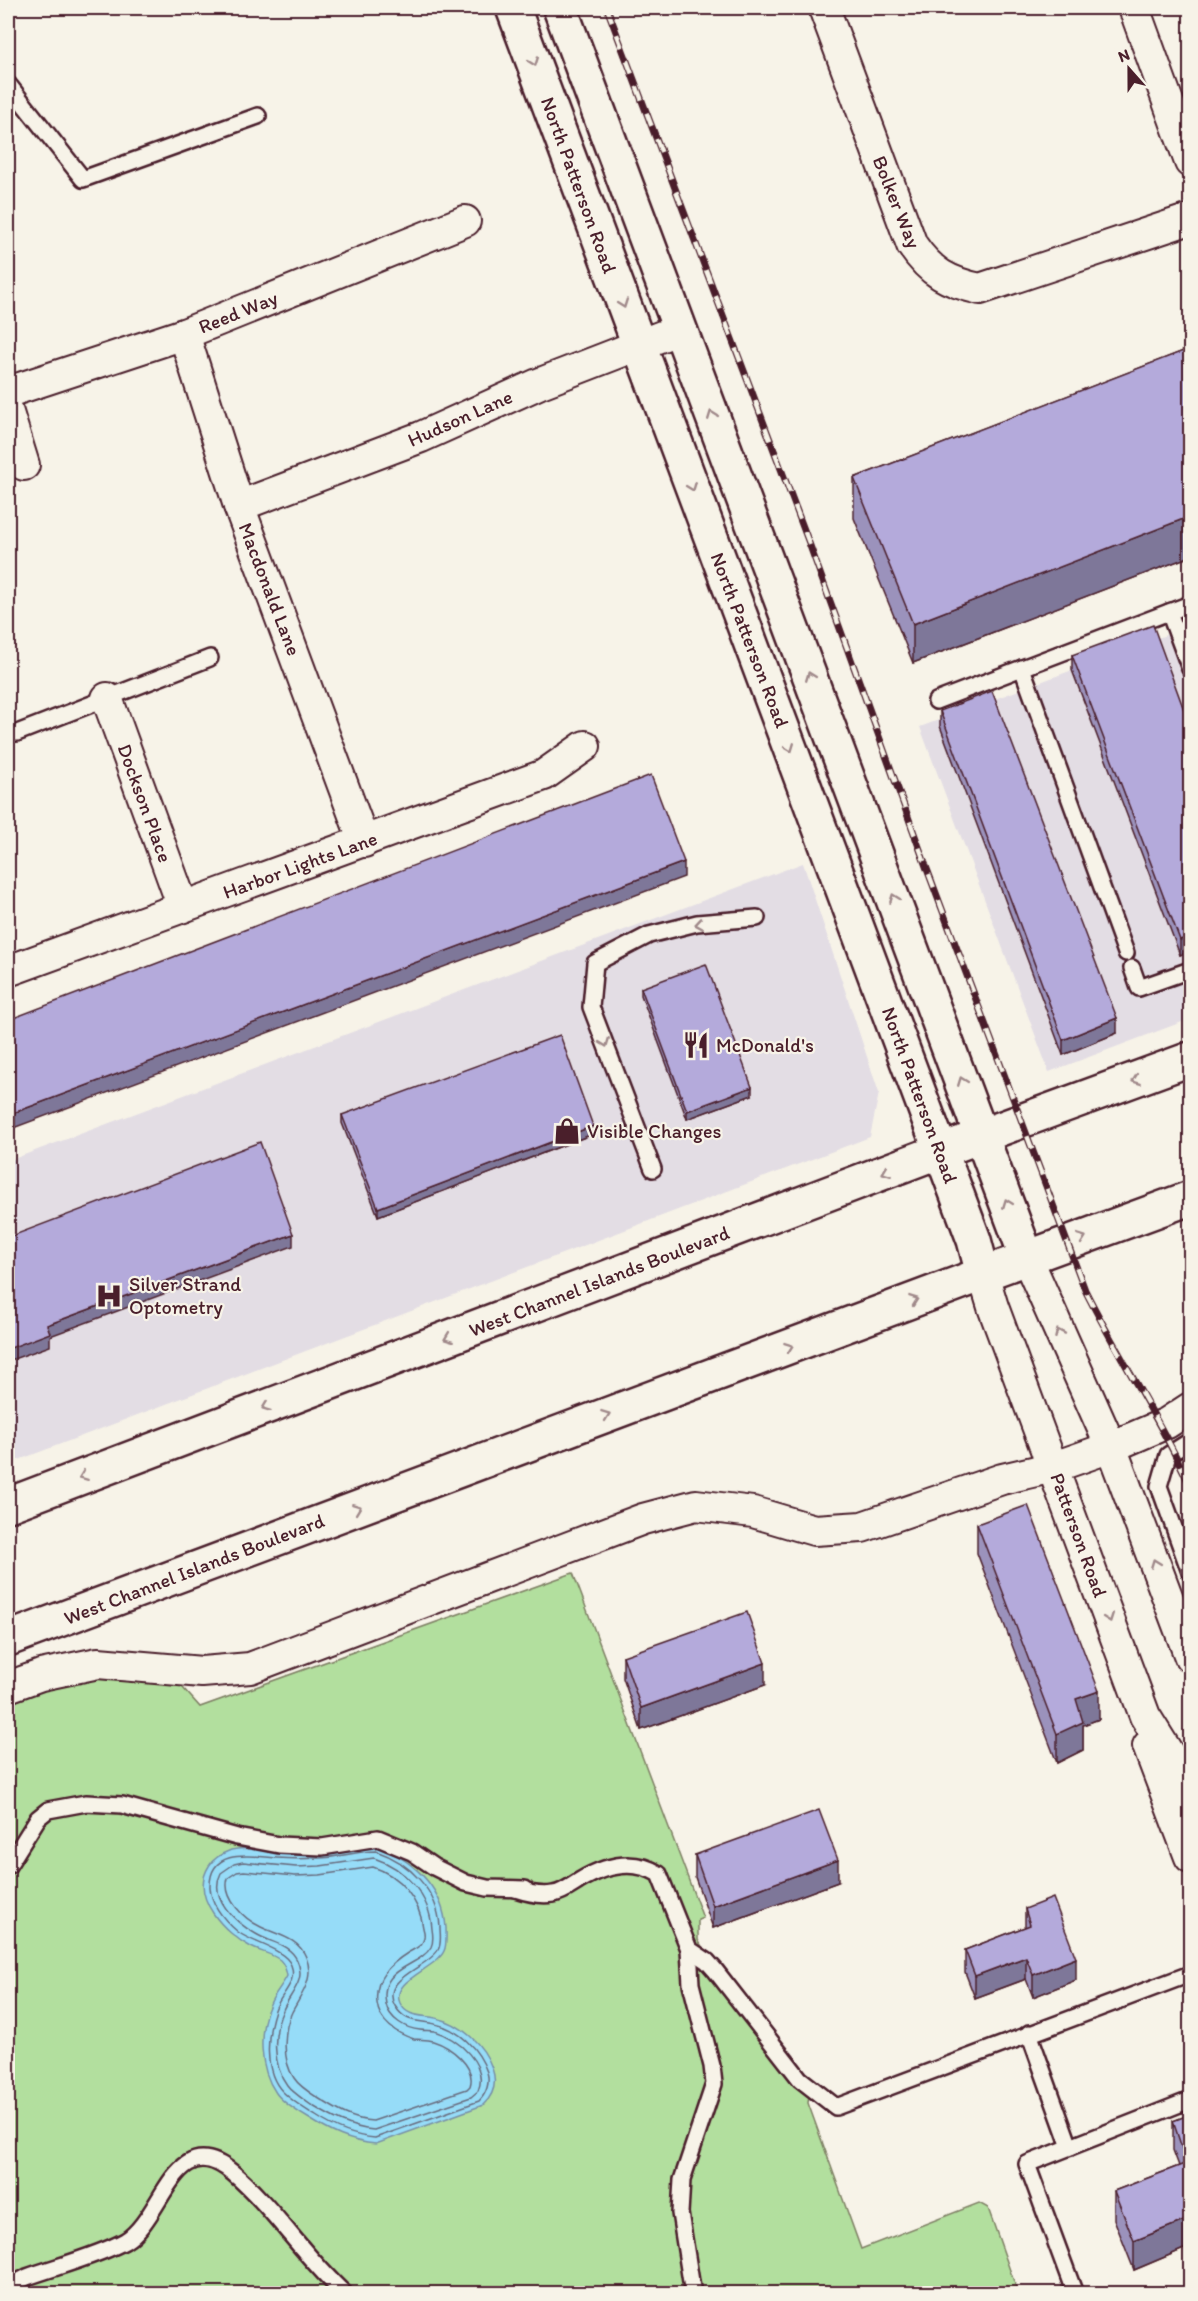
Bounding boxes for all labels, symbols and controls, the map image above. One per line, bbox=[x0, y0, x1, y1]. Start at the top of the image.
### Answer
north arrow bbox=[1099, 39, 1159, 99]
text: N bbox=[1115, 45, 1132, 66]
one-way arrow bbox=[526, 57, 539, 67]
street label: North Patterson Road bbox=[536, 93, 622, 277]
street label: Bolker Way bbox=[868, 152, 927, 252]
street label: Reed Way bbox=[195, 285, 282, 339]
one-way arrow bbox=[616, 298, 629, 309]
street label: Hudson Lane bbox=[404, 384, 516, 452]
one-way arrow bbox=[707, 410, 720, 421]
one-way arrow bbox=[685, 481, 697, 492]
street label: Macdonald Lane bbox=[234, 519, 306, 659]
street label: North Patterson Road bbox=[705, 549, 795, 731]
one-way arrow bbox=[805, 672, 818, 682]
street label: Dockson Place bbox=[112, 740, 178, 866]
one-way arrow bbox=[783, 742, 796, 753]
street label: Harbor Lights Lane bbox=[220, 826, 380, 904]
one-way arrow bbox=[888, 894, 901, 904]
one-way arrow bbox=[694, 917, 703, 929]
street label: North Patterson Road bbox=[877, 1003, 963, 1187]
restaurant icon: McDonald's bbox=[681, 1030, 711, 1060]
place label: McDonald's bbox=[716, 1033, 814, 1057]
one-way arrow bbox=[598, 1037, 610, 1048]
one-way arrow bbox=[1131, 1073, 1142, 1085]
one-way arrow bbox=[957, 1076, 969, 1087]
shop icon: Visible Changes bbox=[552, 1116, 582, 1146]
place label: Visible Changes bbox=[587, 1119, 722, 1143]
one-way arrow bbox=[881, 1165, 892, 1177]
one-way arrow bbox=[1001, 1198, 1014, 1209]
street label: West Channel Islands Boulevard bbox=[465, 1220, 733, 1342]
one-way arrow bbox=[1076, 1233, 1087, 1245]
place label: Silver Strand Optometry bbox=[129, 1272, 241, 1319]
hospital icon: Silver Strand Optometry bbox=[94, 1281, 124, 1311]
one-way arrow bbox=[907, 1295, 918, 1307]
one-way arrow bbox=[1055, 1329, 1067, 1340]
one-way arrow bbox=[443, 1331, 454, 1343]
one-way arrow bbox=[783, 1341, 793, 1354]
one-way arrow bbox=[261, 1400, 272, 1413]
one-way arrow bbox=[600, 1410, 611, 1422]
one-way arrow bbox=[79, 1469, 89, 1482]
street label: Patterson Road bbox=[1045, 1469, 1113, 1601]
one-way arrow bbox=[351, 1503, 362, 1515]
street label: West Channel Islands Boulevard bbox=[60, 1508, 328, 1630]
one-way arrow bbox=[1149, 1558, 1162, 1569]
one-way arrow bbox=[1102, 1612, 1114, 1623]

